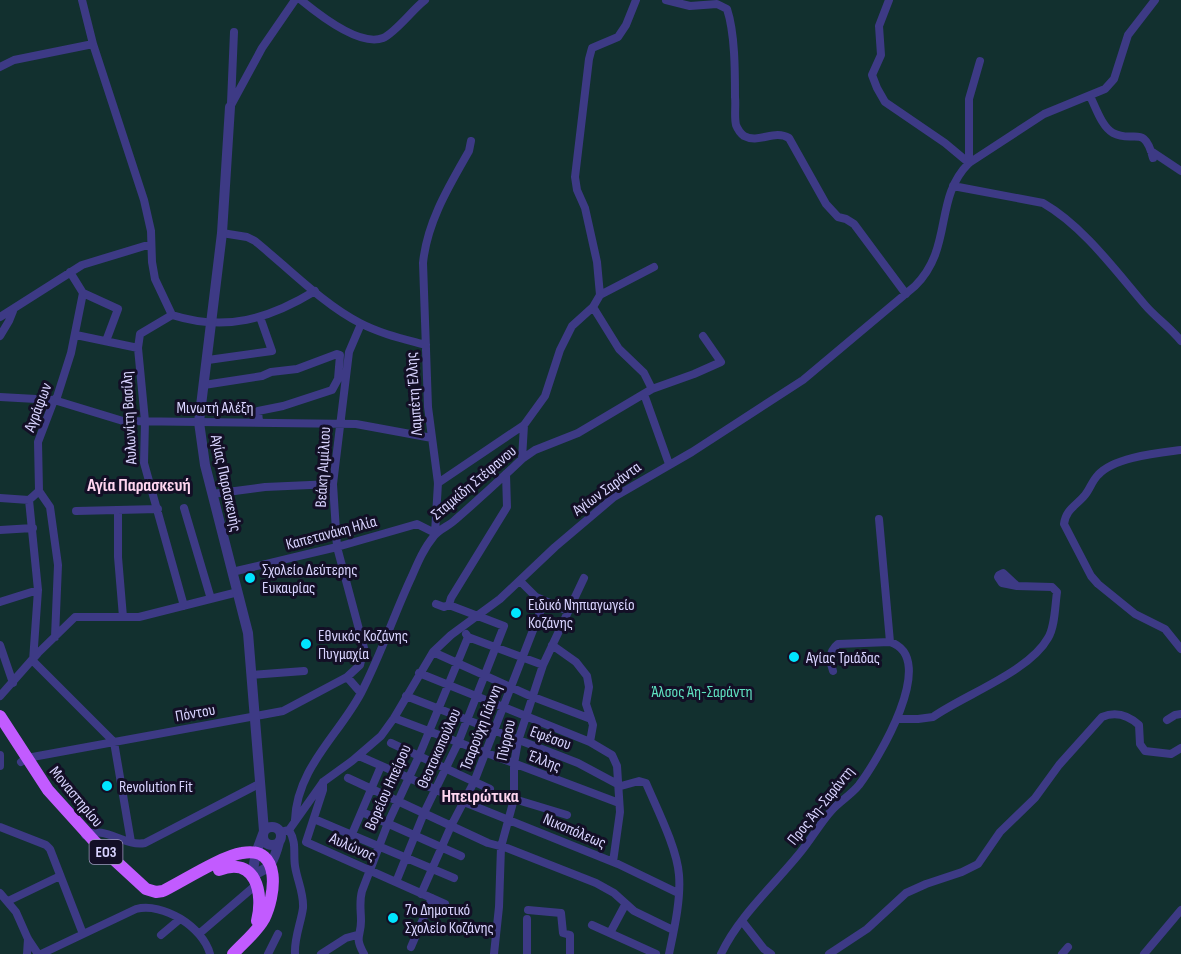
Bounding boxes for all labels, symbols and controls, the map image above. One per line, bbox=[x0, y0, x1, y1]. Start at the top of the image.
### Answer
street label: Λαμπέτη Έλλης bbox=[402, 351, 427, 437]
street label: Αυλωνίτη Βασίλη bbox=[118, 371, 141, 466]
street label: Αγράφων bbox=[20, 380, 56, 436]
street label: Μινωτή Αλέξη bbox=[177, 399, 253, 418]
street label: Βεάκη Αιμίλιου bbox=[312, 426, 335, 508]
street label: Αγίας Παρασκευής bbox=[206, 432, 245, 534]
street label: Σταμκίδη Στέφανου bbox=[427, 442, 521, 524]
street label: Αγίων Σαράντα bbox=[568, 458, 645, 521]
district label: Αγία Παρασκευή bbox=[86, 475, 191, 496]
street label: Καπετανάκη Ηλία bbox=[284, 512, 379, 555]
place label: Σχολείο Δεύτερης Ευκαιρίας bbox=[262, 561, 358, 598]
marker: Σχολείο Δεύτερης Ευκαιρίας bbox=[243, 571, 257, 585]
place label: Ειδικό Νηπιαγωγείο Κοζάνης bbox=[528, 596, 635, 633]
marker: Ειδικό Νηπιαγωγείο Κοζάνης bbox=[509, 606, 523, 620]
place label: Εθνικός Κοζάνης Πυγμαχία bbox=[318, 627, 408, 664]
marker: Εθνικός Κοζάνης Πυγμαχία bbox=[299, 637, 313, 651]
place label: Αγίας Τριάδας bbox=[805, 649, 880, 668]
marker: Αγίας Τριάδας bbox=[787, 650, 801, 664]
street label: Τσαρούχη Γιάννη bbox=[456, 682, 506, 773]
park label: Άλσος Άη-Σαράντη bbox=[651, 683, 753, 702]
street label: Πόντου bbox=[174, 701, 217, 726]
street label: Θεοτοκοπούλου bbox=[413, 706, 465, 792]
street label: Πύρρου bbox=[493, 718, 520, 763]
street label: Εφέσου bbox=[527, 722, 574, 755]
street label: Βορείου Ηπείρου bbox=[361, 742, 416, 833]
street label: Έλλης bbox=[524, 746, 564, 776]
street label: Μοναστηρίου bbox=[45, 763, 107, 831]
street label: Προς Άη-Σαράντη bbox=[784, 763, 859, 849]
place label: Revolution Fit bbox=[119, 778, 193, 797]
marker: Revolution Fit bbox=[100, 779, 114, 793]
district label: Ηπειρώτικα bbox=[441, 786, 519, 807]
street label: Νικοπόλεως bbox=[540, 810, 609, 853]
street label: Αυλώνος bbox=[325, 828, 378, 866]
road number: ΕΟ3 bbox=[90, 840, 122, 864]
place label: 7ο Δημοτικό Σχολείο Κοζάνης bbox=[405, 901, 494, 938]
marker: 7ο Δημοτικό Σχολείο Κοζάνης bbox=[386, 911, 400, 925]

